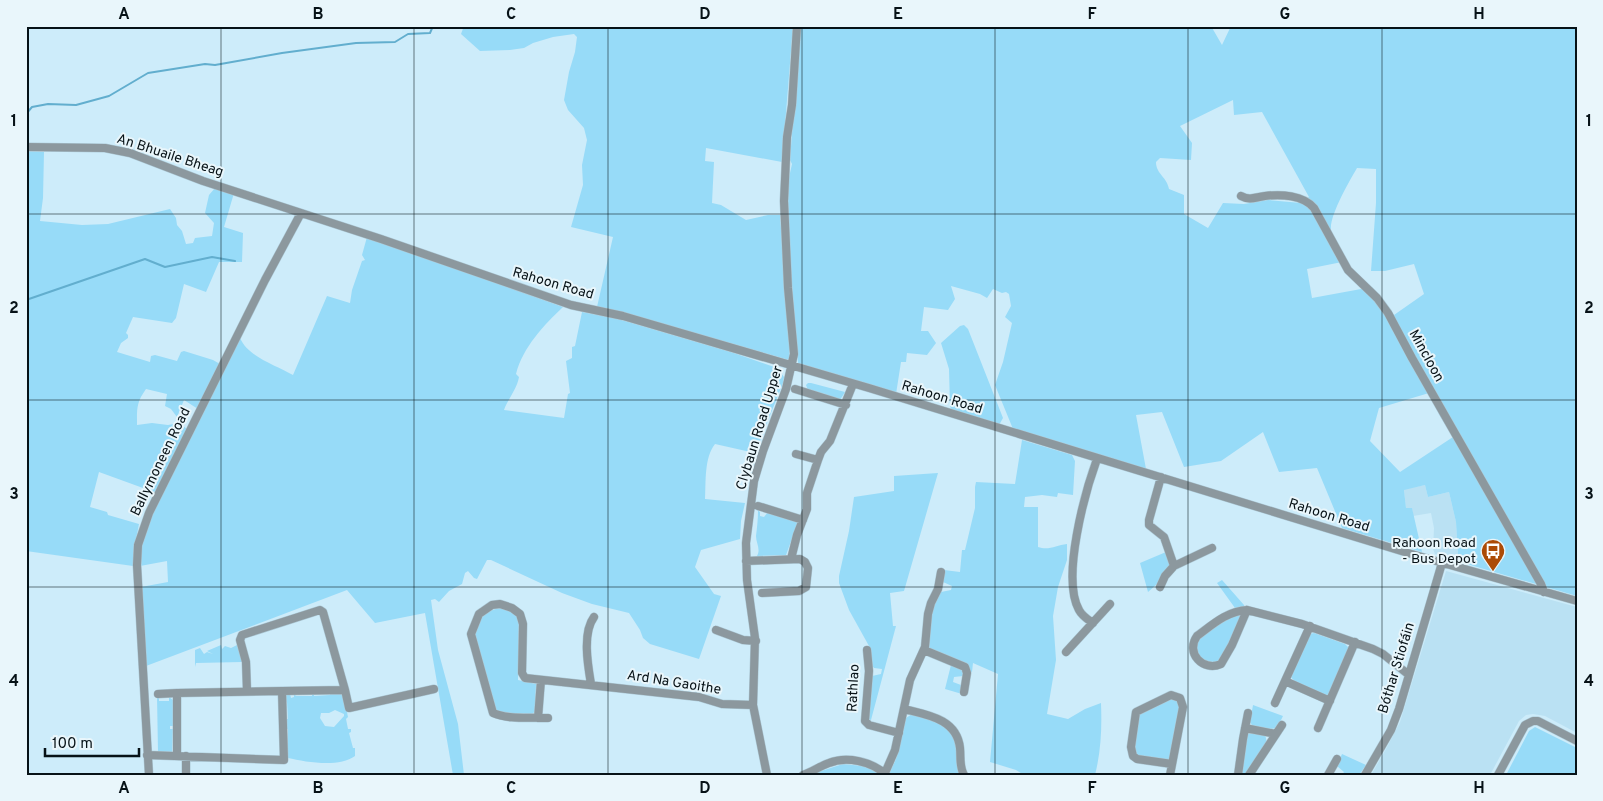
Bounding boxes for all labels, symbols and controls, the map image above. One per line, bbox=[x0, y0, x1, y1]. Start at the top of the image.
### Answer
text: A bbox=[118, 5, 130, 25]
text: B bbox=[312, 5, 324, 25]
text: C bbox=[506, 5, 516, 25]
text: D bbox=[699, 5, 711, 25]
text: E bbox=[893, 5, 903, 25]
text: F bbox=[1087, 5, 1097, 25]
text: G bbox=[1280, 5, 1290, 25]
text: H bbox=[1473, 5, 1485, 25]
text: 1 bbox=[11, 112, 17, 132]
text: 1 bbox=[1586, 112, 1592, 132]
street label: An Bhuaile Bheag bbox=[114, 131, 226, 181]
street label: Rahoon Road bbox=[510, 264, 596, 304]
text: 2 bbox=[9, 299, 19, 319]
text: 2 bbox=[1584, 299, 1594, 319]
street label: Mincloon bbox=[1405, 327, 1447, 385]
street label: Clybaun Road Upper bbox=[733, 363, 787, 492]
street label: Rahoon Road bbox=[899, 378, 985, 418]
street label: Ballymoneen Road bbox=[127, 405, 195, 519]
text: 3 bbox=[9, 485, 19, 505]
text: 3 bbox=[1584, 485, 1594, 505]
street label: Rahoon Road bbox=[1286, 496, 1372, 536]
place label: Rahoon Road - Bus Depot bbox=[1392, 535, 1476, 568]
bus stop icon: Rahoon Road - Bus Depot bbox=[1480, 538, 1506, 572]
street label: Bóthar Stiofáin bbox=[1375, 620, 1419, 716]
street label: Rathlao bbox=[844, 663, 864, 713]
street label: Ard Na Gaoithe bbox=[626, 667, 722, 699]
text: 4 bbox=[9, 672, 19, 692]
text: 4 bbox=[1584, 672, 1594, 692]
scale bar bbox=[45, 726, 139, 758]
text: 100 m bbox=[52, 735, 93, 754]
text: A bbox=[118, 779, 130, 799]
text: B bbox=[312, 779, 324, 799]
text: C bbox=[506, 779, 516, 799]
text: D bbox=[699, 779, 711, 799]
text: E bbox=[893, 779, 903, 799]
text: F bbox=[1087, 779, 1097, 799]
text: G bbox=[1280, 779, 1290, 799]
text: H bbox=[1473, 779, 1485, 799]

